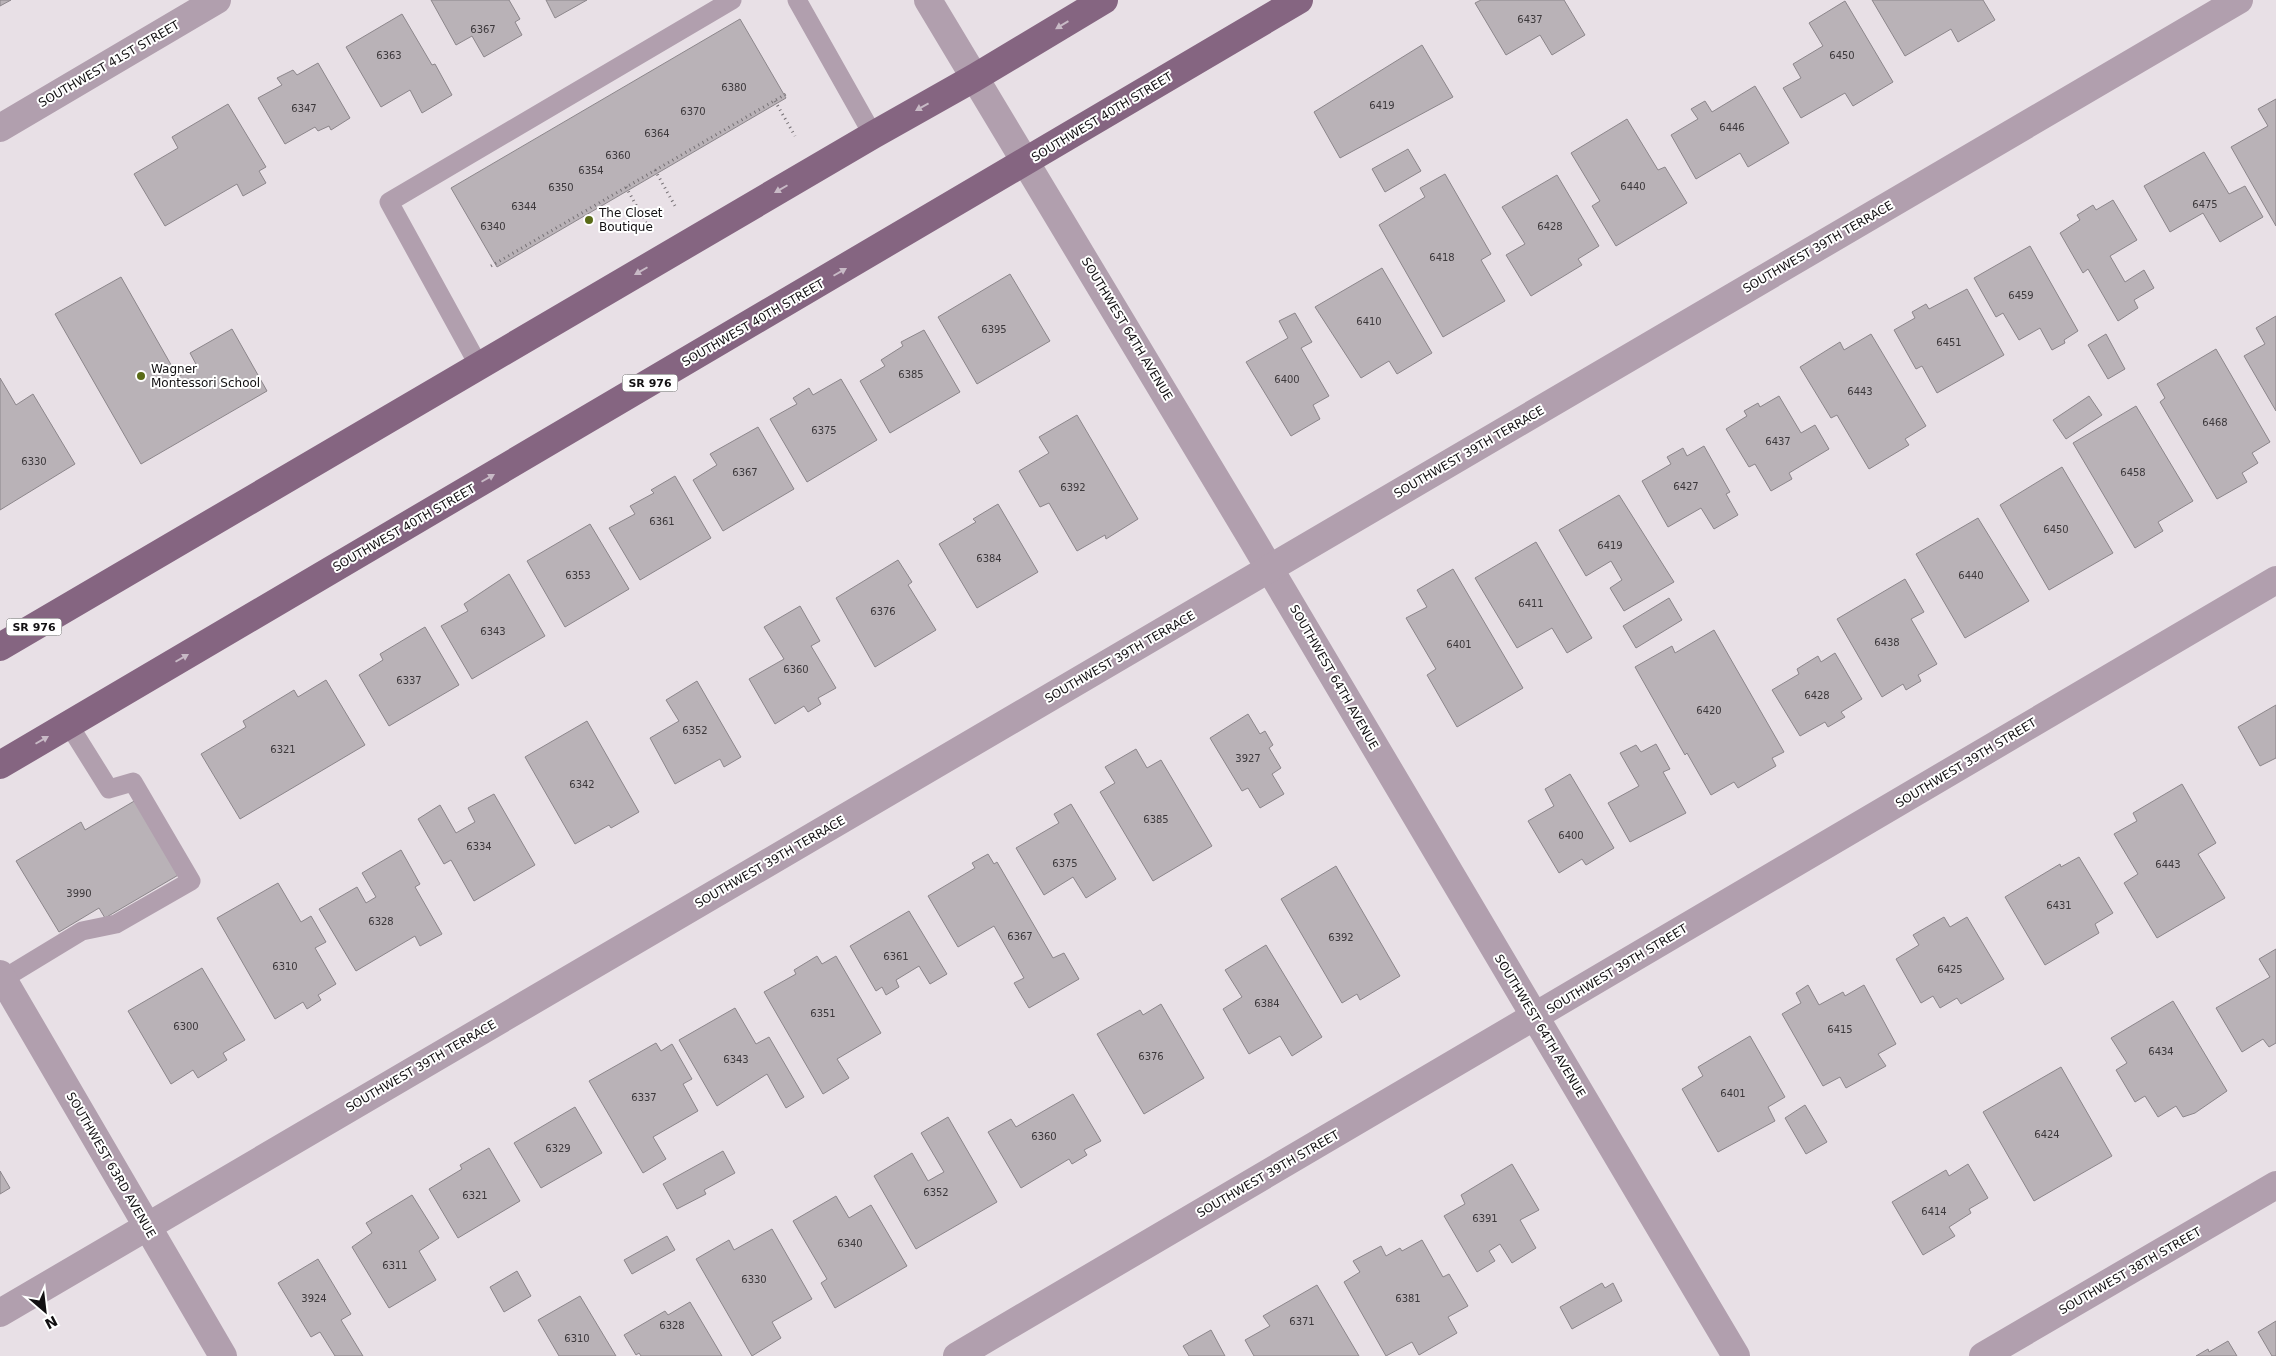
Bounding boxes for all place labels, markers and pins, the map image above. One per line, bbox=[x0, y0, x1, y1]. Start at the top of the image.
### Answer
place label: The Closet Boutique bbox=[598, 206, 663, 234]
marker: The Closet Boutique bbox=[583, 214, 595, 226]
place label: Wagner Montessori School bbox=[151, 362, 260, 390]
marker: Wagner Montessori School bbox=[135, 370, 147, 382]

